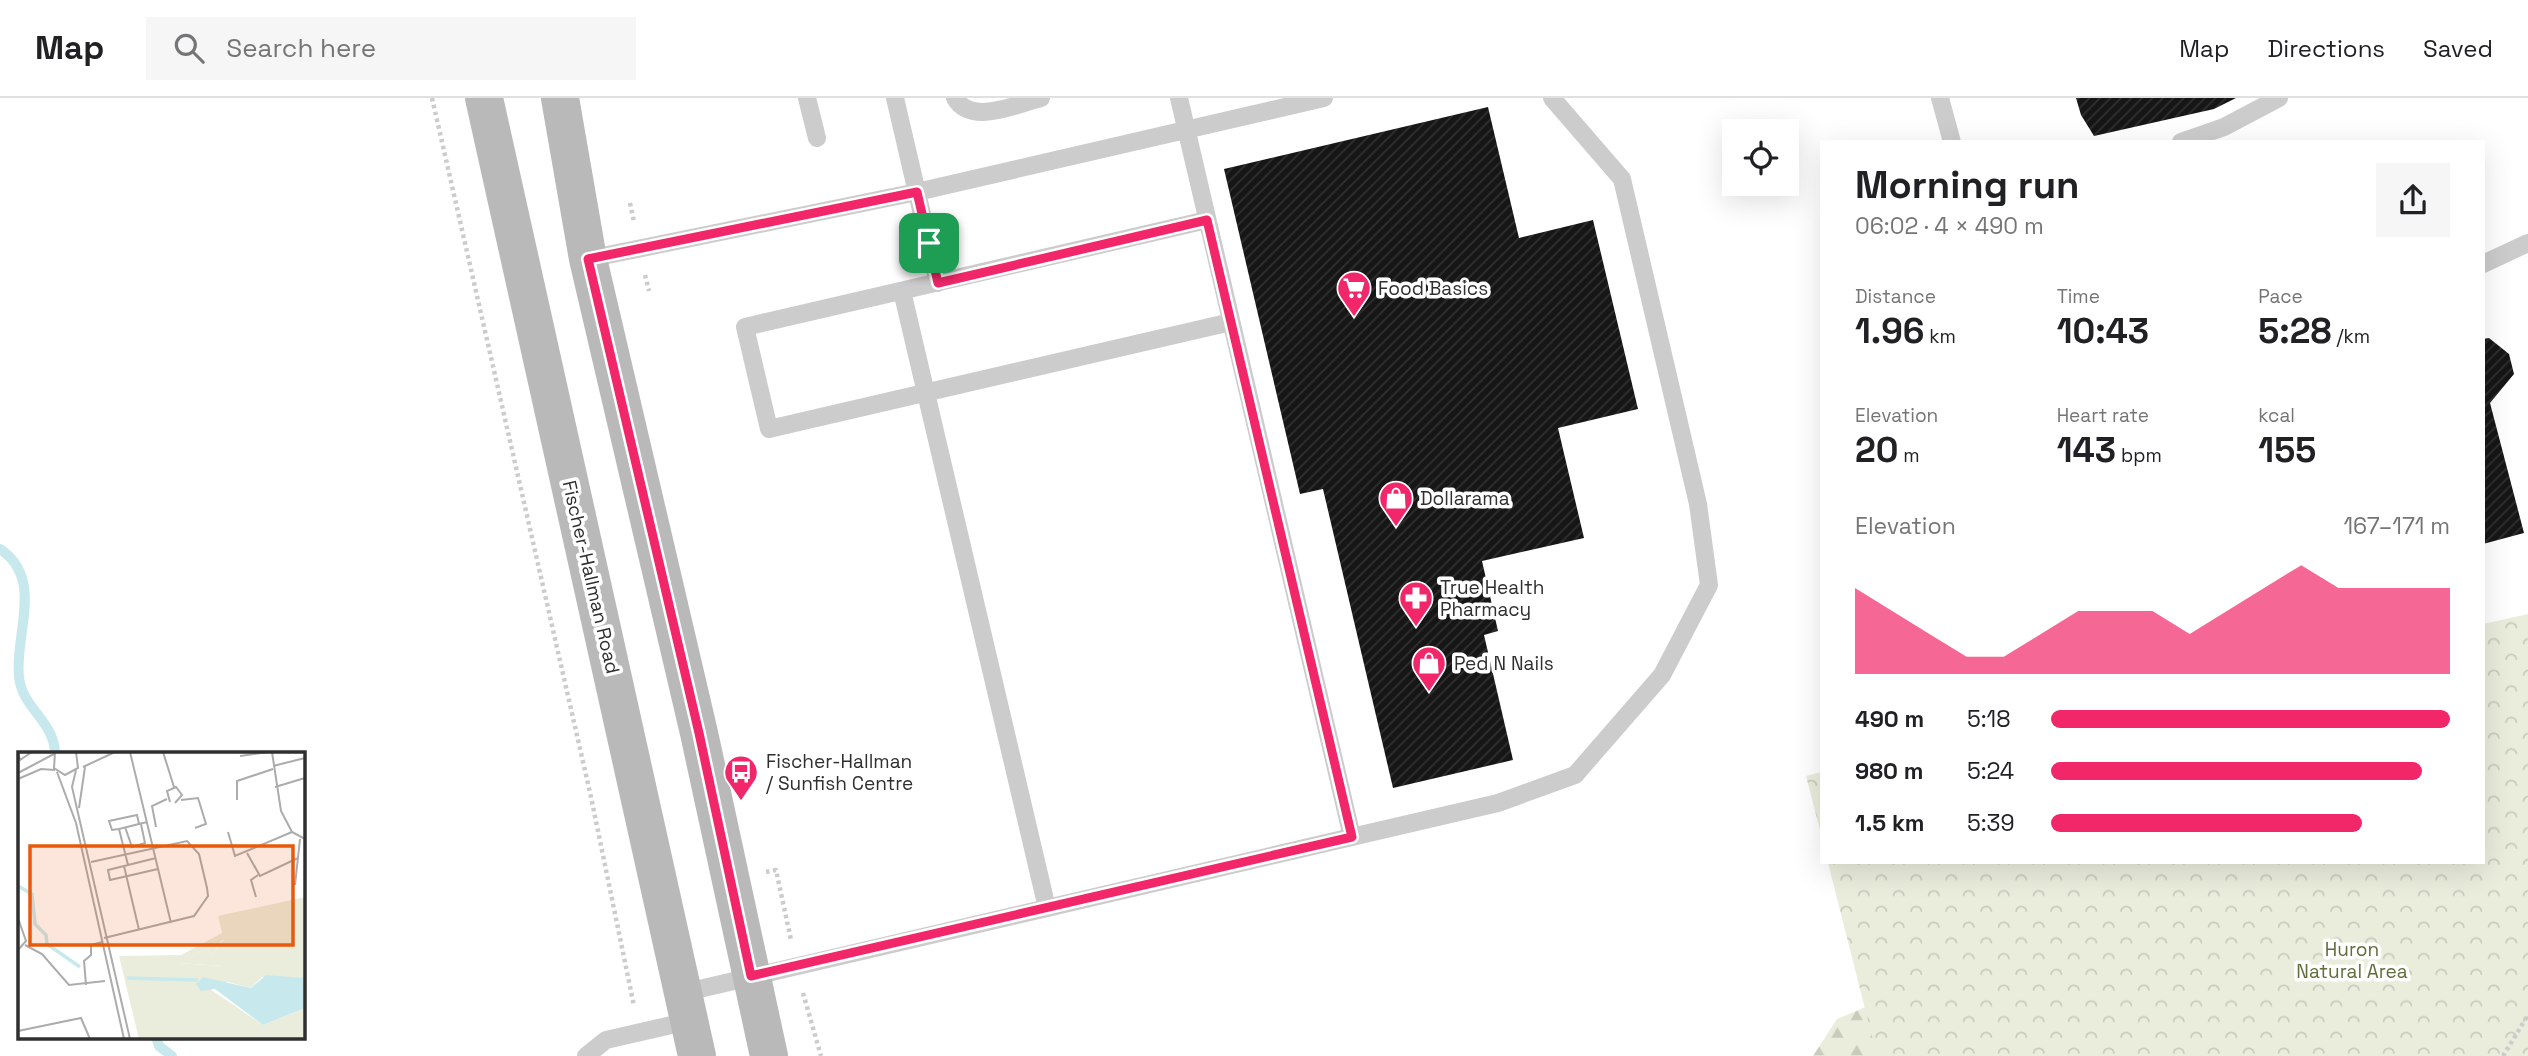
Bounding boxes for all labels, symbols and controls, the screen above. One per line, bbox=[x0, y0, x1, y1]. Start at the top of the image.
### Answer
search box bbox=[146, 17, 636, 80]
text: Map bbox=[35, 27, 104, 69]
icon: search bbox=[170, 29, 208, 67]
text: Search here bbox=[226, 31, 376, 65]
text: Map bbox=[2179, 33, 2229, 64]
text: Directions bbox=[2267, 33, 2385, 64]
text: Saved bbox=[2423, 33, 2493, 64]
map controls bbox=[1722, 119, 1799, 196]
button: locate bbox=[1722, 119, 1799, 196]
text: Morning run bbox=[1855, 161, 2080, 209]
button: share bbox=[2376, 163, 2450, 237]
text: 06:02 · 4 × 490 m bbox=[1855, 211, 2044, 241]
pin bbox=[899, 213, 959, 273]
icon: arrive bbox=[910, 224, 948, 262]
supermarket icon: Food Basics bbox=[1335, 269, 1373, 318]
place label: Food Basics bbox=[1378, 276, 1488, 301]
text: Distance bbox=[1855, 284, 1936, 309]
text: Time bbox=[2057, 284, 2100, 309]
text: Pace bbox=[2258, 284, 2303, 309]
text: 1.96 bbox=[1855, 309, 1924, 353]
text: 10:43 bbox=[2057, 309, 2149, 353]
text: 5:28 bbox=[2258, 309, 2332, 353]
text: km bbox=[1924, 324, 1956, 349]
text: /km bbox=[2332, 324, 2370, 349]
text: Elevation bbox=[1855, 403, 1938, 428]
text: Heart rate bbox=[2057, 403, 2149, 428]
text: kcal bbox=[2258, 403, 2295, 428]
text: 20 bbox=[1855, 428, 1898, 472]
text: 143 bbox=[2057, 428, 2116, 472]
text: 155 bbox=[2258, 428, 2316, 472]
text: m bbox=[1898, 443, 1920, 468]
text: bpm bbox=[2116, 443, 2162, 468]
street label: Fischer-Hallman Road bbox=[557, 478, 625, 676]
shop icon: Dollarama bbox=[1377, 479, 1415, 528]
place label: Dollarama bbox=[1420, 486, 1510, 511]
text: Elevation bbox=[1855, 511, 1956, 541]
text: 167–171 m bbox=[2343, 511, 2450, 541]
place label: True Health Pharmacy bbox=[1440, 575, 1544, 622]
pharmacy icon: True Health Pharmacy bbox=[1397, 579, 1435, 628]
shop icon: Ped N Nails bbox=[1410, 644, 1448, 693]
place label: Ped N Nails bbox=[1454, 651, 1554, 676]
text: 490 m bbox=[1855, 704, 1924, 734]
text: 5:18 bbox=[1967, 704, 2011, 734]
place label: Fischer-Hallman / Sunfish Centre bbox=[766, 749, 913, 796]
inset map bbox=[18, 752, 304, 1038]
bus stop icon: Fischer-Hallman / Sunfish Centre bbox=[722, 753, 760, 802]
text: 980 m bbox=[1855, 756, 1923, 786]
text: 5:24 bbox=[1967, 756, 2014, 786]
text: 1.5 km bbox=[1855, 808, 1925, 838]
text: 5:39 bbox=[1967, 808, 2015, 838]
park label: Huron Natural Area bbox=[2296, 937, 2408, 984]

